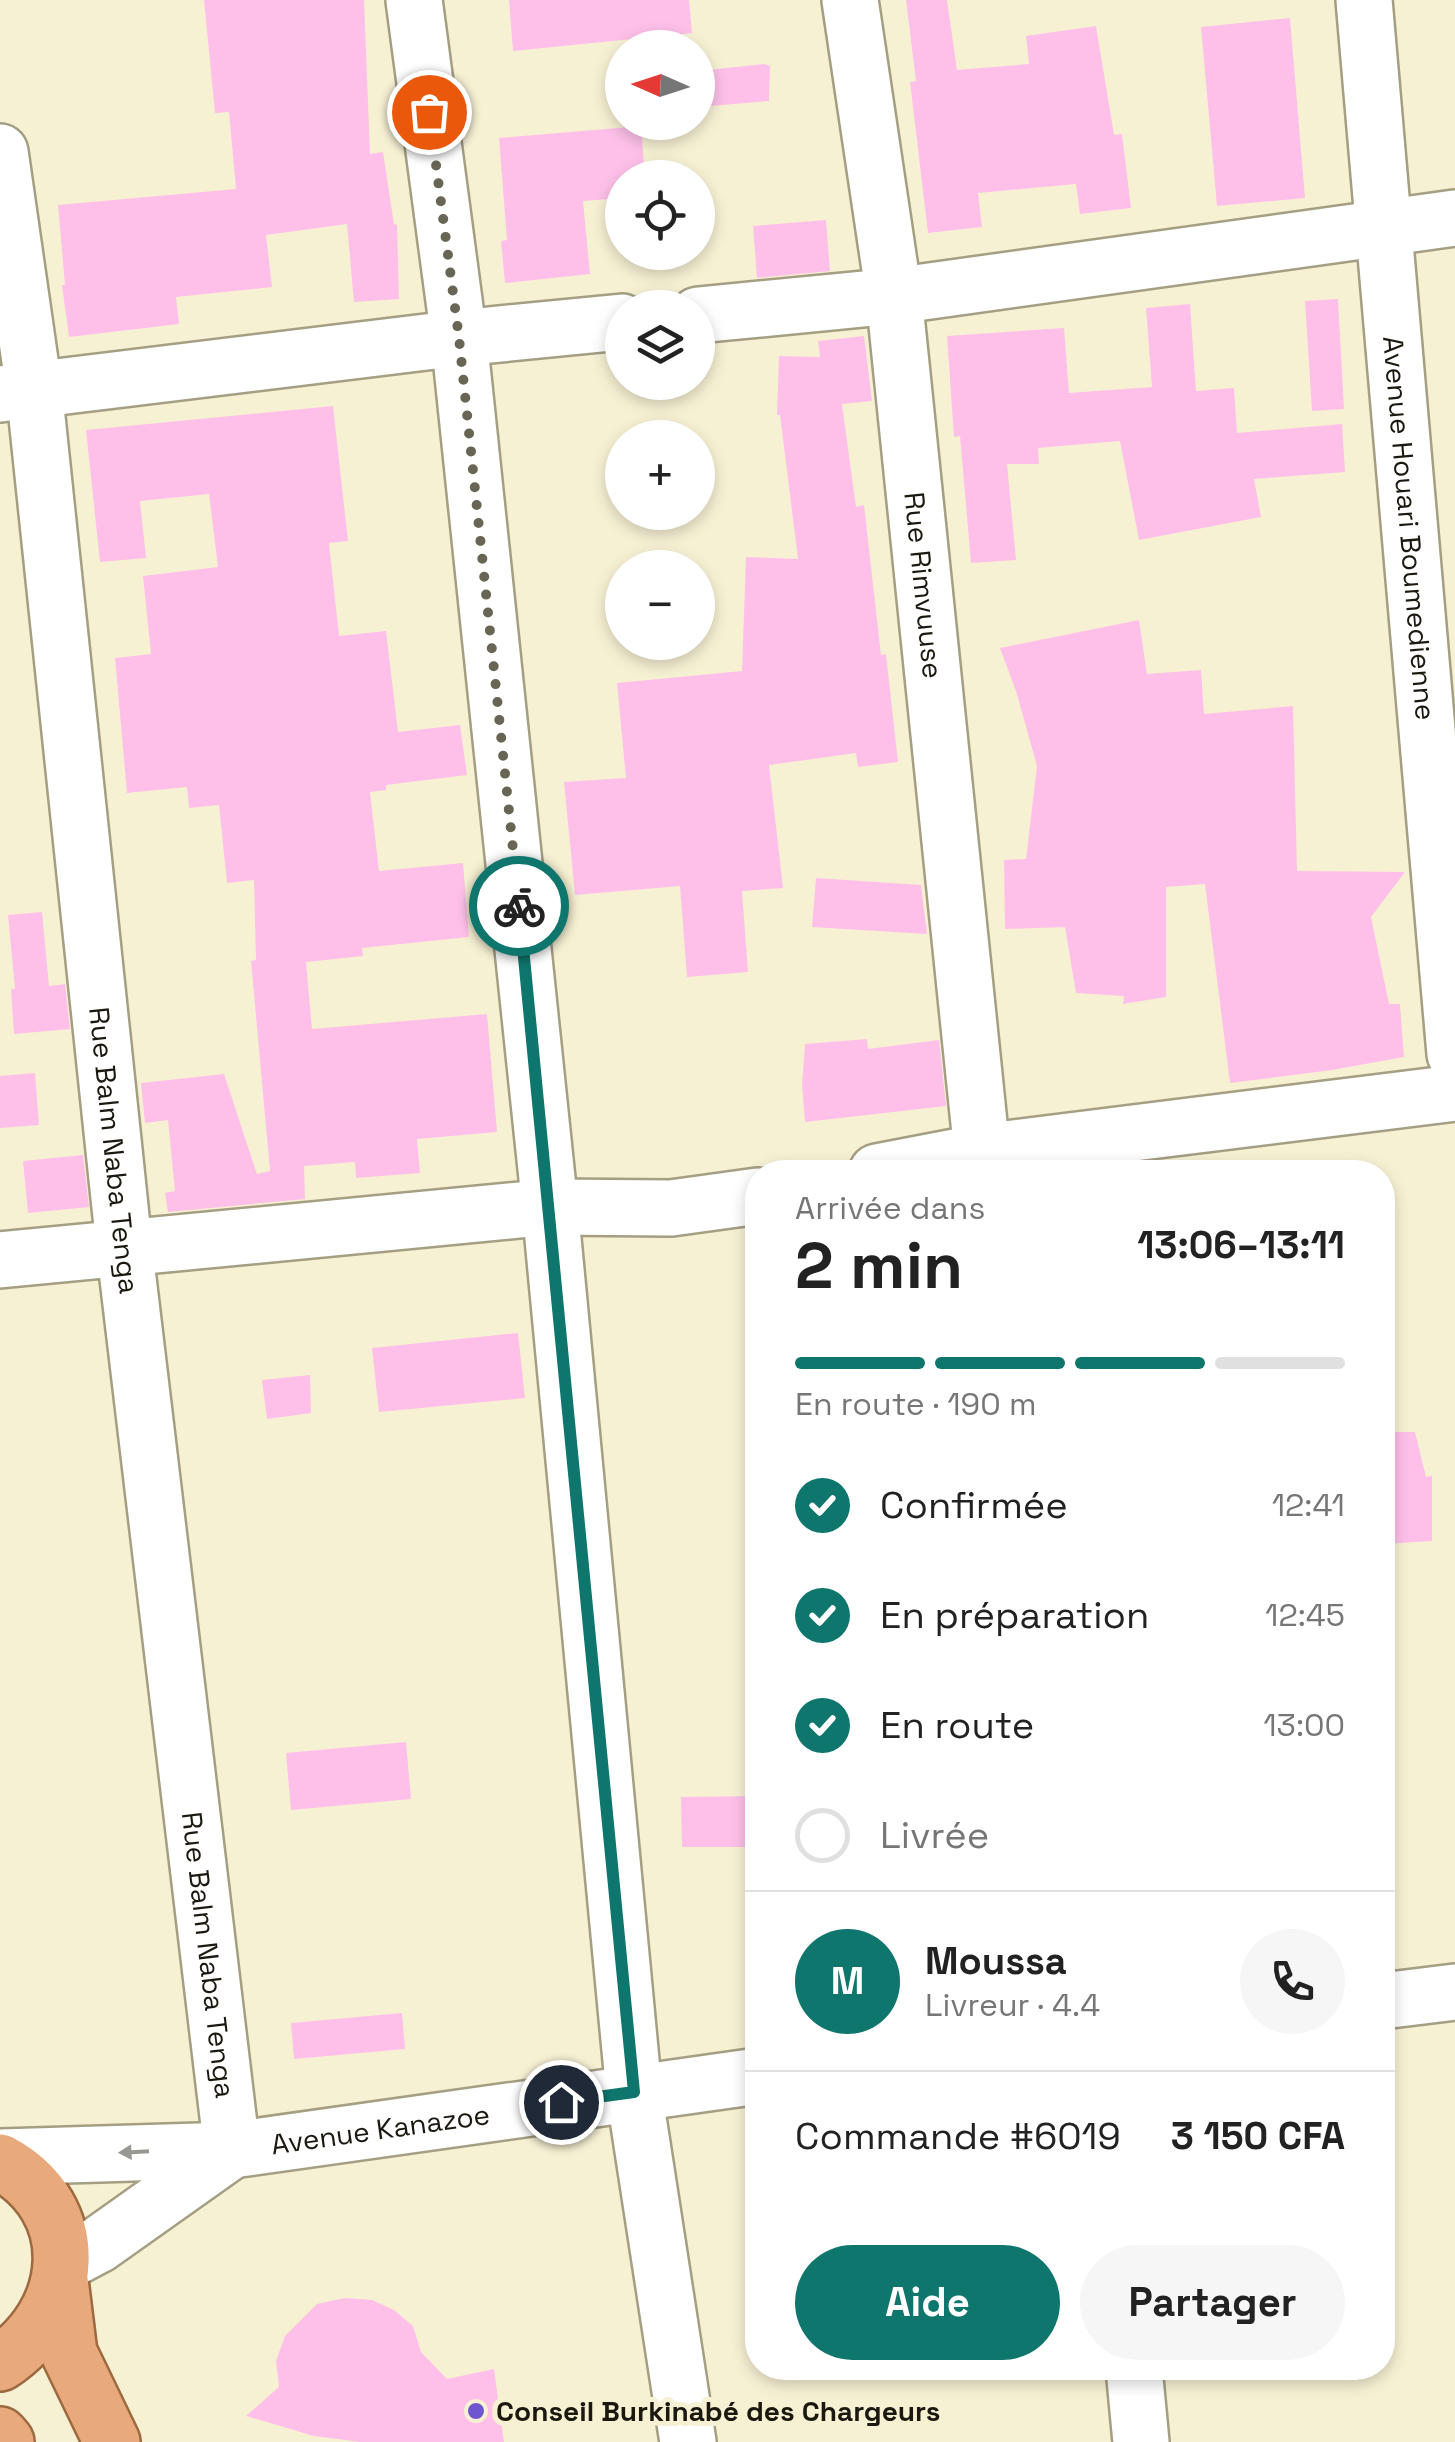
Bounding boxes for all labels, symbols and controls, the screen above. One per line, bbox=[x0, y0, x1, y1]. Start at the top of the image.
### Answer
north arrow bbox=[605, 30, 715, 140]
map controls bbox=[605, 30, 715, 660]
pin bbox=[387, 70, 472, 155]
icon: bag bbox=[402, 85, 457, 140]
button: locate bbox=[605, 160, 715, 270]
button: layers bbox=[605, 290, 715, 400]
street label: Avenue Houari Boumedienne bbox=[1375, 334, 1444, 722]
button: + bbox=[605, 420, 715, 530]
street label: Rue Rimvuuse bbox=[896, 490, 951, 680]
button: − bbox=[605, 550, 715, 660]
courier bbox=[469, 856, 569, 956]
icon: bike bbox=[492, 879, 547, 934]
street label: Rue Balm Naba Tenga bbox=[81, 1005, 148, 1296]
text: Arrivée dans bbox=[795, 1188, 985, 1228]
text: 13:06–13:11 bbox=[1137, 1221, 1345, 1269]
text: 2 min bbox=[795, 1224, 963, 1307]
text: En route · 190 m bbox=[795, 1384, 1036, 1424]
icon: check bbox=[795, 1478, 850, 1533]
text: Confirmée bbox=[880, 1481, 1068, 1529]
text: 12:41 bbox=[1272, 1485, 1345, 1525]
icon: check bbox=[795, 1588, 850, 1643]
text: En préparation bbox=[880, 1591, 1149, 1639]
text: 12:45 bbox=[1265, 1595, 1345, 1635]
icon: check bbox=[795, 1698, 850, 1753]
text: En route bbox=[880, 1701, 1034, 1749]
text: 13:00 bbox=[1263, 1705, 1345, 1745]
street label: Rue Balm Naba Tenga bbox=[174, 1810, 244, 2100]
text: Livrée bbox=[880, 1811, 989, 1859]
button: phone bbox=[1240, 1929, 1345, 2034]
text: Moussa bbox=[925, 1937, 1067, 1985]
text: M bbox=[831, 1957, 864, 2005]
text: Livreur · 4.4 bbox=[925, 1985, 1100, 2025]
pin bbox=[519, 2060, 604, 2145]
icon: home bbox=[534, 2075, 589, 2130]
street label: Avenue Kanazoe bbox=[269, 2096, 492, 2162]
text: Commande #6019 bbox=[795, 2112, 1121, 2160]
text: 3 150 CFA bbox=[1171, 2112, 1345, 2160]
one-way arrow bbox=[118, 2144, 150, 2160]
button: Aide bbox=[795, 2245, 1060, 2360]
button: Partager bbox=[1080, 2245, 1345, 2360]
place label: Conseil Burkinabé des Chargeurs bbox=[496, 2393, 941, 2429]
marker: Conseil Burkinabé des Chargeurs bbox=[465, 2400, 487, 2422]

